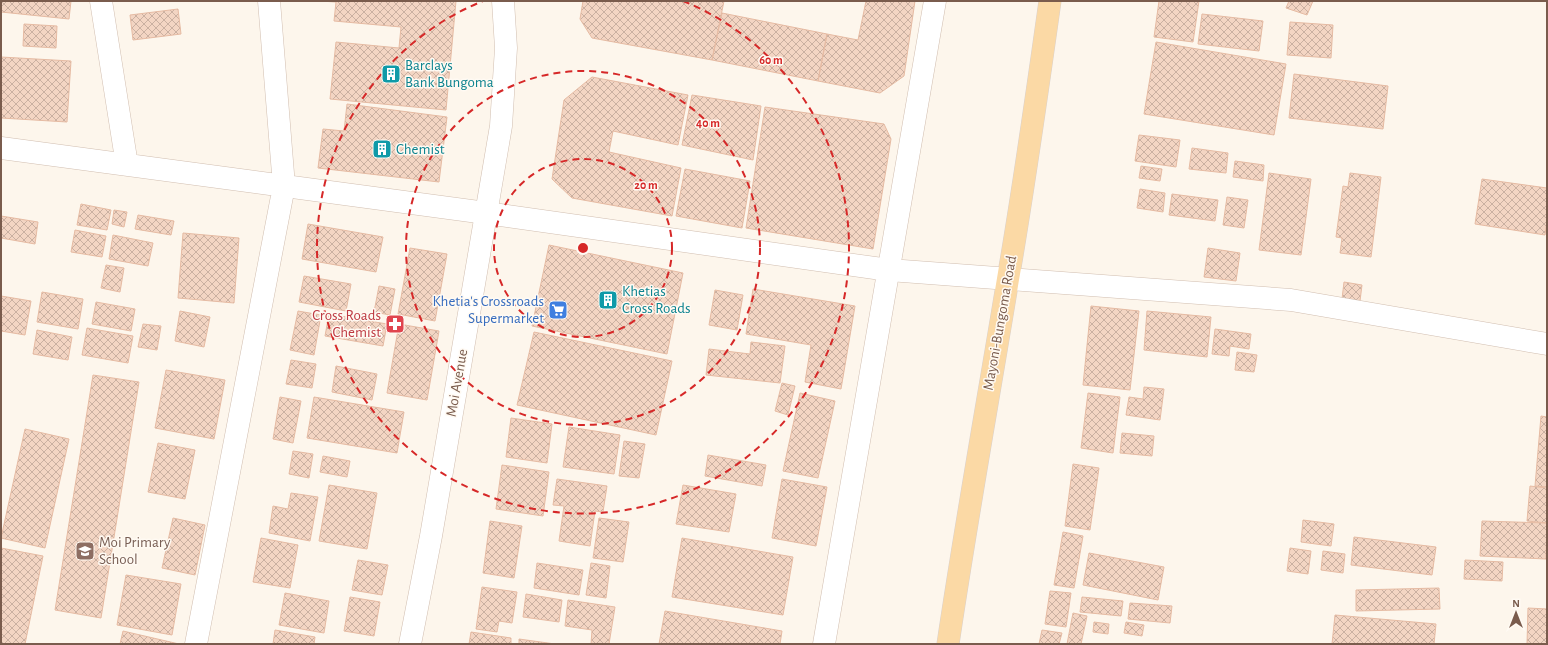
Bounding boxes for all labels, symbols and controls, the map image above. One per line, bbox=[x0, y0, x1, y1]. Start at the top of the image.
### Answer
text: 60 m bbox=[759, 54, 783, 66]
place label: Barclays Bank Bungoma bbox=[405, 58, 494, 90]
building icon: Barclays Bank Bungoma bbox=[380, 63, 402, 85]
text: 40 m bbox=[696, 117, 720, 129]
building icon: Chemist bbox=[371, 138, 393, 160]
place label: Chemist bbox=[396, 142, 445, 157]
text: 20 m bbox=[634, 179, 658, 191]
centre of rings bbox=[576, 241, 590, 255]
street label: Mayoni-Bungoma Road bbox=[981, 254, 1019, 391]
place label: Khetias Cross Roads bbox=[622, 284, 691, 316]
building icon: Khetias Cross Roads bbox=[597, 289, 619, 311]
place label: Khetia's Crossroads Supermarket bbox=[432, 294, 544, 326]
supermarket icon: Khetia's Crossroads Supermarket bbox=[547, 299, 569, 321]
place label: Cross Roads Chemist bbox=[312, 308, 381, 340]
pharmacy icon: Cross Roads Chemist bbox=[384, 313, 406, 335]
street label: Moi Avenue bbox=[444, 348, 470, 418]
place label: Moi Primary School bbox=[99, 535, 171, 567]
school or university icon: Moi Primary School bbox=[74, 540, 96, 562]
north arrow bbox=[1496, 593, 1536, 633]
text: N bbox=[1512, 598, 1520, 609]

